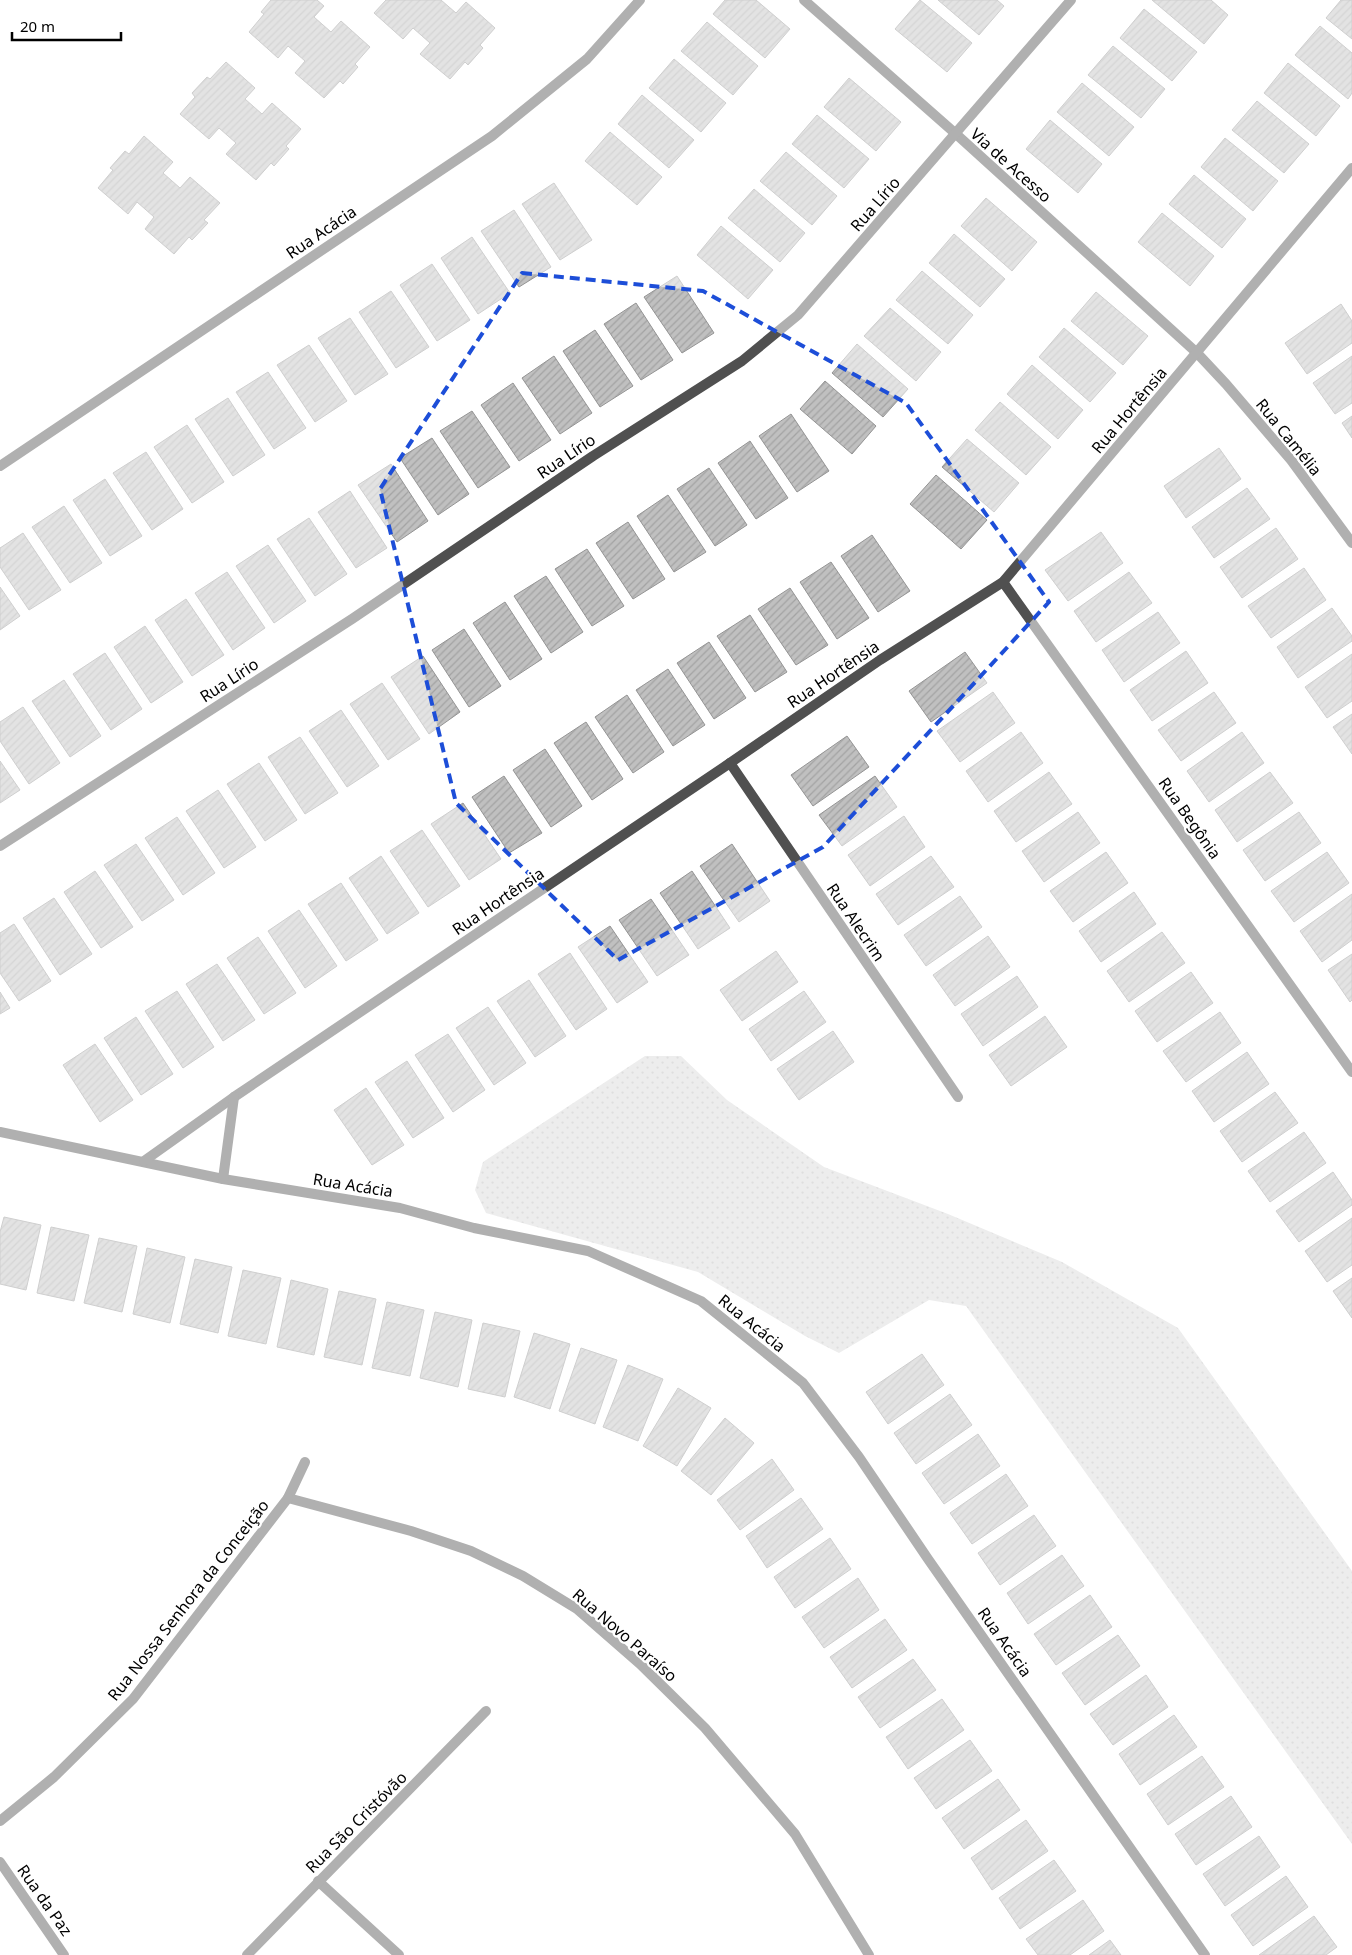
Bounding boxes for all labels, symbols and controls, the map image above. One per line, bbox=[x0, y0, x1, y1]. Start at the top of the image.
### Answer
scale bar bbox=[12, 10, 121, 42]
text: 20 m bbox=[20, 16, 55, 36]
street label: Via de Acesso bbox=[966, 123, 1056, 207]
street label: Rua Lírio bbox=[845, 172, 905, 236]
street label: Rua Acácia bbox=[281, 200, 361, 264]
street label: Rua Hortênsia bbox=[1086, 362, 1172, 458]
street label: Rua Camélia bbox=[1251, 394, 1327, 480]
street label: Rua Lírio bbox=[533, 428, 599, 484]
street label: Rua Hortênsia bbox=[783, 635, 883, 713]
street label: Rua Lírio bbox=[195, 653, 263, 707]
street label: Rua Begônia bbox=[1154, 773, 1226, 863]
street label: Rua Hortênsia bbox=[448, 862, 548, 940]
street label: Rua Alecrim bbox=[822, 879, 890, 965]
street label: Rua Acácia bbox=[311, 1168, 395, 1202]
street label: Rua Acácia bbox=[714, 1289, 790, 1357]
street label: Rua Nossa Senhora da Conceição bbox=[102, 1495, 274, 1705]
street label: Rua Novo Paraíso bbox=[568, 1583, 682, 1687]
street label: Rua Acácia bbox=[973, 1603, 1037, 1681]
street label: Rua São Cristóvão bbox=[300, 1766, 412, 1878]
street label: Rua da Paz bbox=[12, 1860, 78, 1940]

